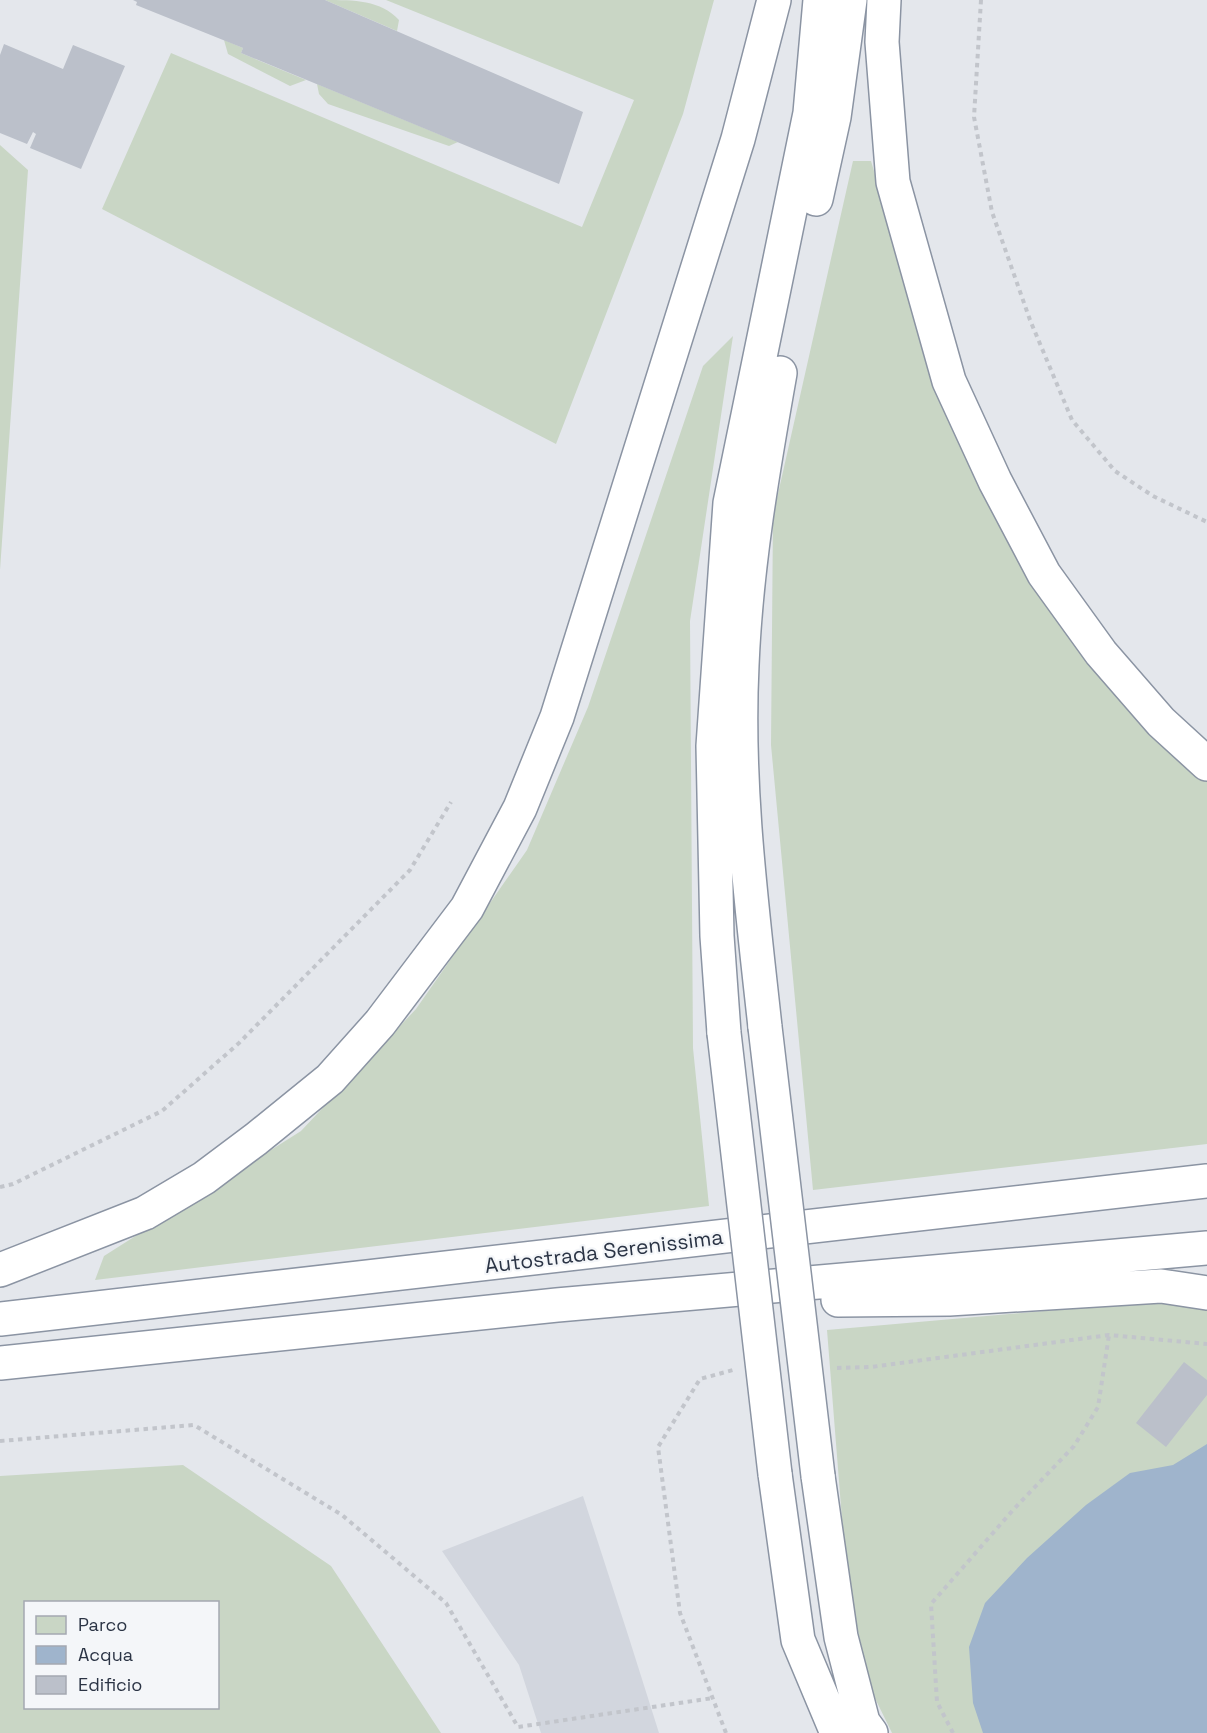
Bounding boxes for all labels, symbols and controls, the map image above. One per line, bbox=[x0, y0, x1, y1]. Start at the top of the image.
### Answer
street label: Autostrada Serenissima bbox=[483, 1223, 725, 1279]
legend bbox=[24, 1601, 219, 1709]
text: Parco bbox=[78, 1613, 127, 1636]
text: Acqua bbox=[78, 1643, 133, 1666]
text: Edificio bbox=[78, 1673, 142, 1696]

